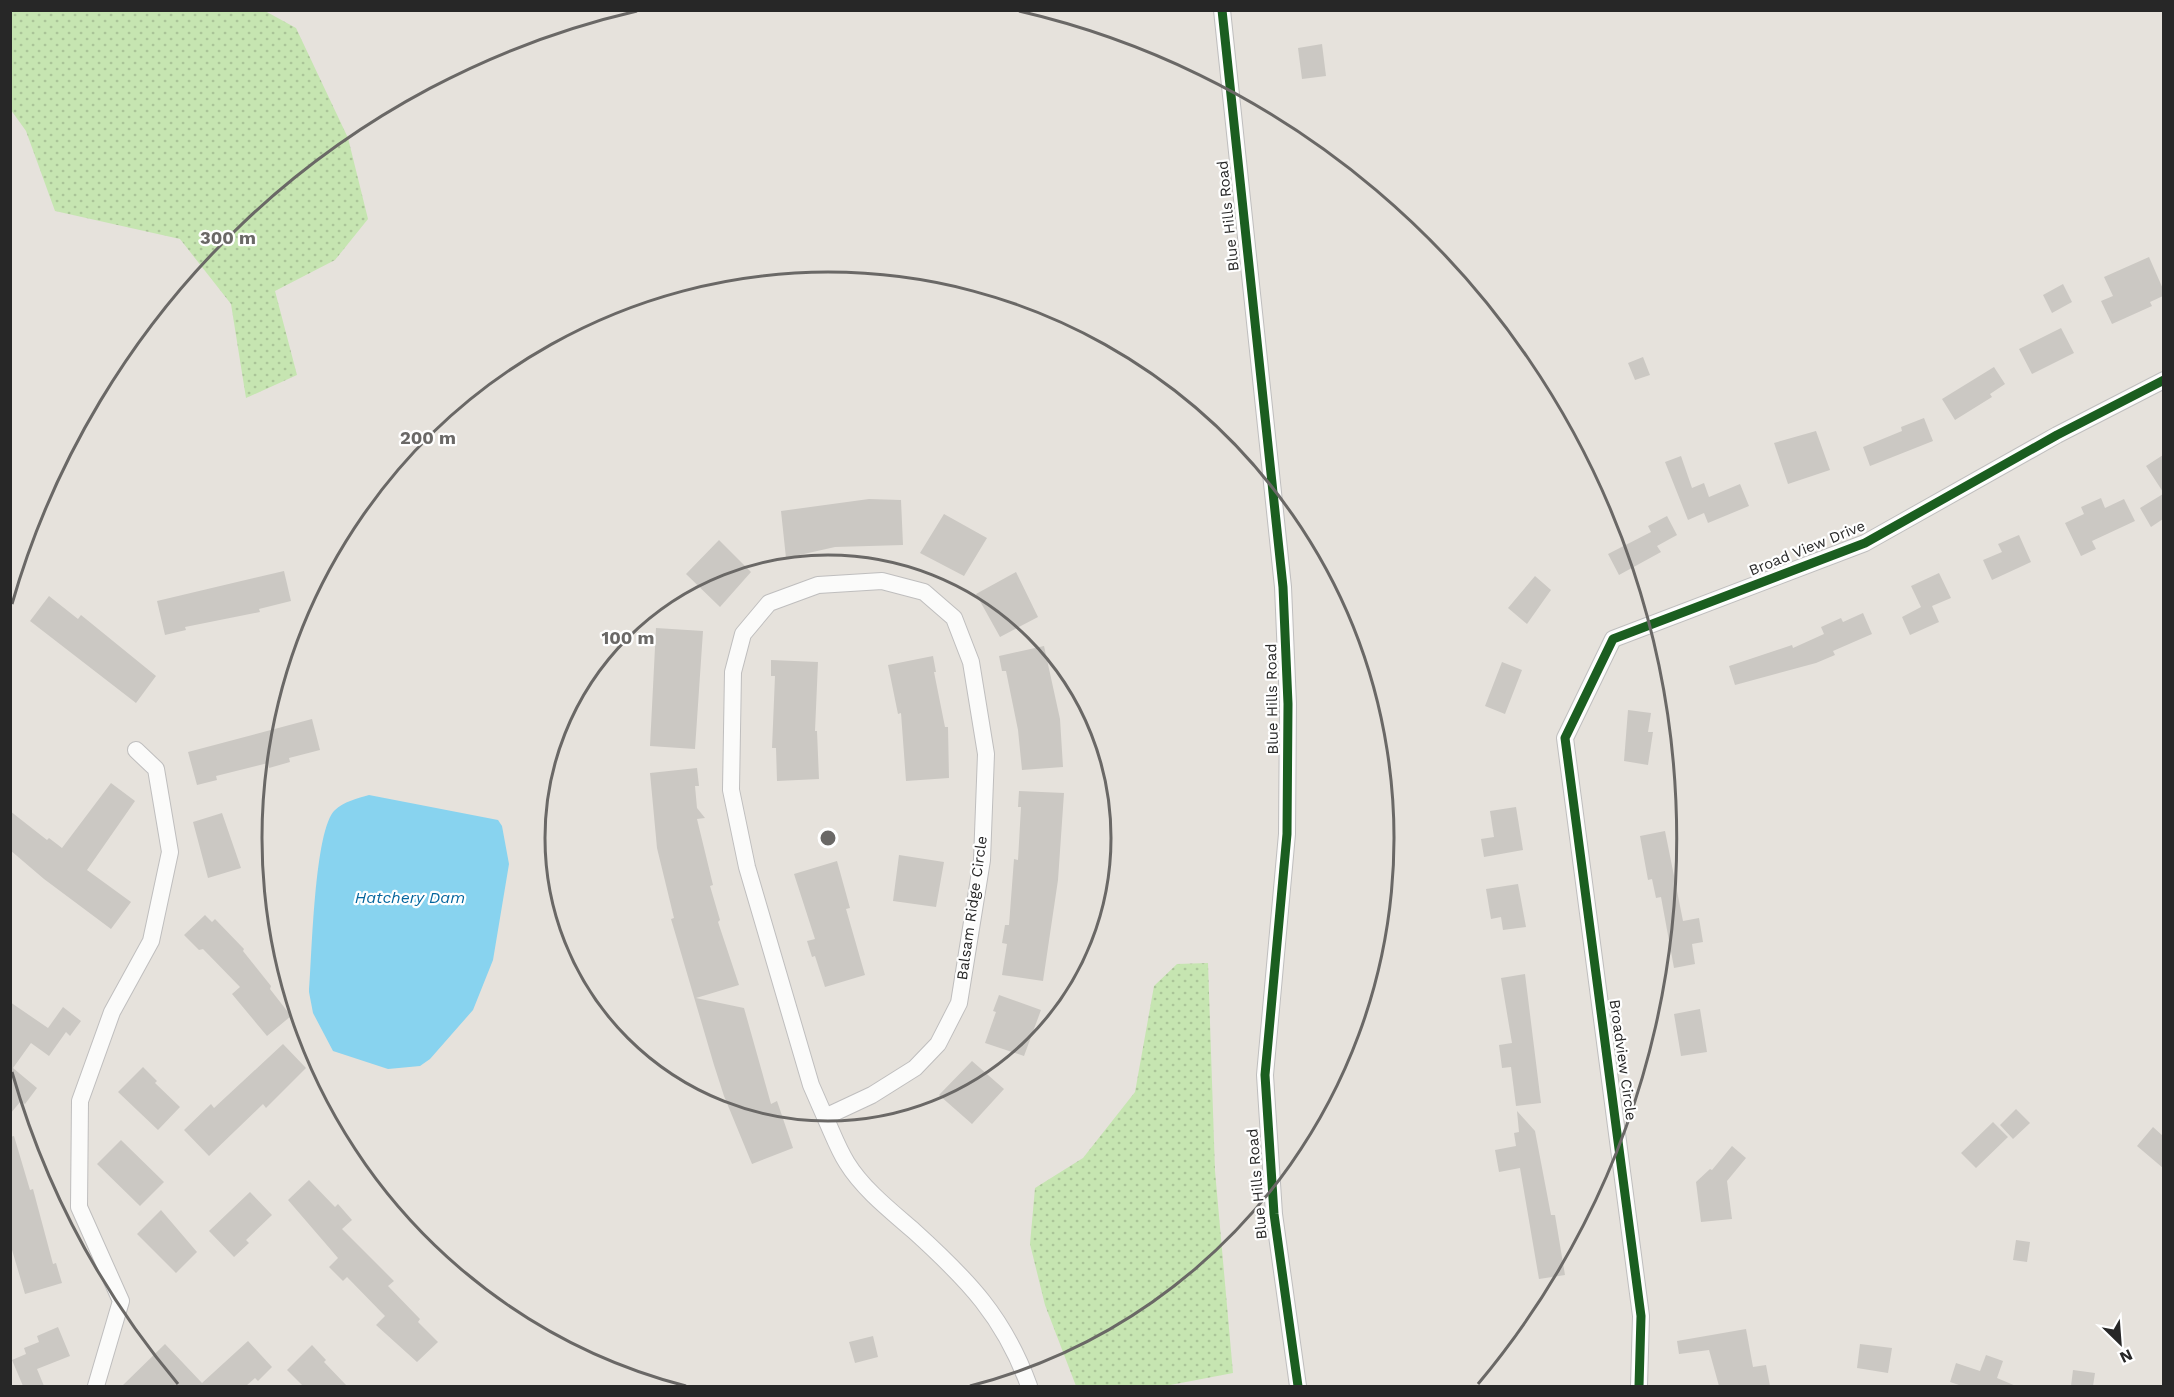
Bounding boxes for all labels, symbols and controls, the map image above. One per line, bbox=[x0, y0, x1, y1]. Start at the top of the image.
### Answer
street label: Blue Hills Road bbox=[1213, 160, 1243, 272]
text: 300 m bbox=[200, 227, 256, 248]
text: 200 m bbox=[400, 427, 456, 448]
street label: Broad View Drive bbox=[1746, 516, 1868, 580]
text: 100 m bbox=[601, 627, 655, 648]
street label: Blue Hills Road bbox=[1262, 643, 1282, 755]
centre of rings bbox=[818, 828, 838, 848]
street label: Balsam Ridge Circle bbox=[953, 835, 991, 981]
water label: Hatchery Dam bbox=[355, 888, 465, 907]
street label: Broadview Circle bbox=[1606, 998, 1640, 1122]
street label: Blue Hills Road bbox=[1243, 1128, 1271, 1240]
north arrow bbox=[2090, 1313, 2150, 1373]
text: N bbox=[2117, 1345, 2136, 1367]

